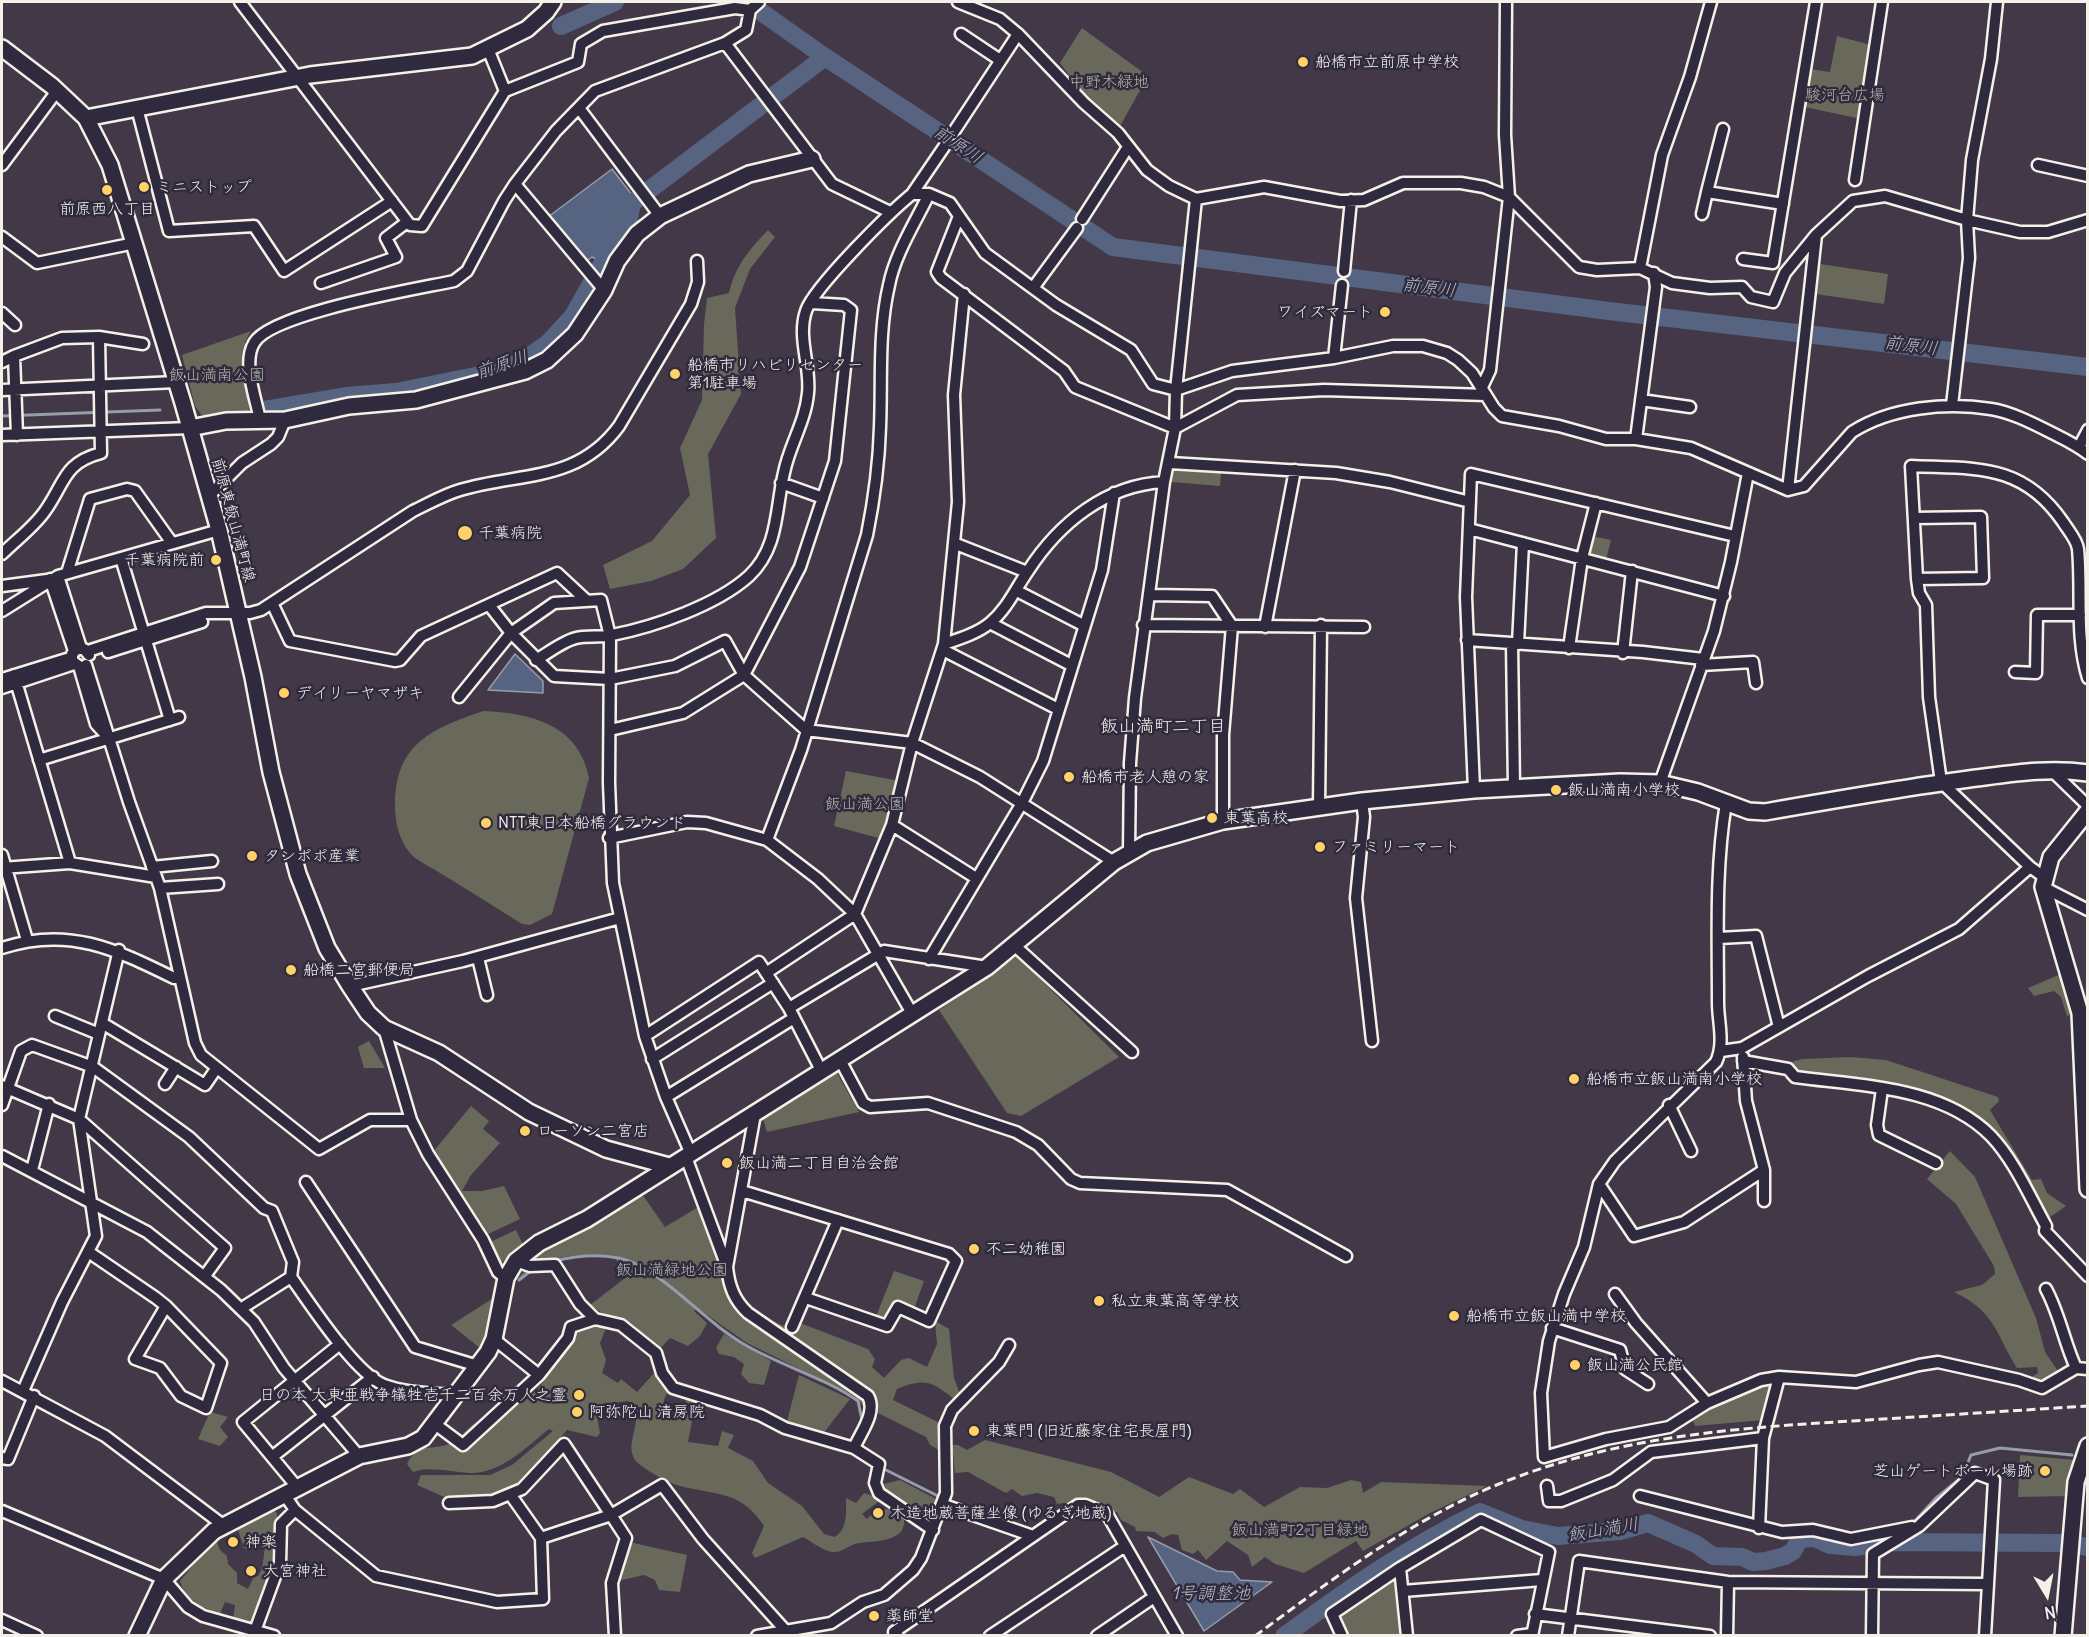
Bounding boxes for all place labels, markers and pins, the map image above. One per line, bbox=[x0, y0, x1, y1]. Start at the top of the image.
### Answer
place label: 船橋市立前原中学校 bbox=[1315, 52, 1459, 72]
marker: 船橋市立前原中学校 bbox=[1296, 55, 1310, 69]
place label: ミニストップ bbox=[156, 177, 252, 197]
marker: ミニストップ bbox=[137, 180, 151, 194]
marker: 前原西八丁目 bbox=[100, 183, 114, 197]
place label: 前原西八丁目 bbox=[59, 199, 155, 219]
place label: ワイズマート bbox=[1277, 302, 1373, 322]
marker: ワイズマート bbox=[1378, 305, 1392, 319]
place label: 船橋市リハビリセンター 第1駐車場 bbox=[687, 355, 863, 393]
marker: 船橋市リハビリセンター 第1駐車場 bbox=[668, 367, 682, 381]
place label: 千葉病院 bbox=[478, 523, 542, 543]
marker: 千葉病院 bbox=[456, 524, 474, 542]
place label: 千葉病院前 bbox=[124, 550, 204, 570]
marker: 千葉病院前 bbox=[209, 553, 223, 567]
place label: デイリーヤマザキ bbox=[296, 683, 424, 703]
marker: デイリーヤマザキ bbox=[277, 686, 291, 700]
place label: 船橋市老人憩の家 bbox=[1081, 767, 1209, 787]
marker: 船橋市老人憩の家 bbox=[1062, 770, 1076, 784]
place label: 飯山満南小学校 bbox=[1568, 780, 1680, 800]
marker: 飯山満南小学校 bbox=[1549, 783, 1563, 797]
place label: 東葉高校 bbox=[1224, 808, 1288, 828]
marker: 東葉高校 bbox=[1205, 811, 1219, 825]
place label: NTT東日本船橋グラウンド bbox=[498, 813, 686, 833]
marker: NTT東日本船橋グラウンド bbox=[479, 816, 493, 830]
place label: ファミリーマート bbox=[1332, 837, 1460, 857]
marker: ファミリーマート bbox=[1313, 840, 1327, 854]
place label: タンポポ産業 bbox=[264, 846, 360, 866]
marker: タンポポ産業 bbox=[245, 849, 259, 863]
place label: 船橋二宮郵便局 bbox=[303, 960, 415, 980]
marker: 船橋二宮郵便局 bbox=[284, 963, 298, 977]
place label: 船橋市立飯山満南小学校 bbox=[1586, 1069, 1762, 1089]
marker: 船橋市立飯山満南小学校 bbox=[1567, 1072, 1581, 1086]
place label: ローソン二宮店 bbox=[537, 1121, 649, 1141]
marker: ローソン二宮店 bbox=[518, 1124, 532, 1138]
place label: 飯山満二丁目自治会館 bbox=[739, 1153, 899, 1173]
marker: 飯山満二丁目自治会館 bbox=[720, 1156, 734, 1170]
place label: 不二幼稚園 bbox=[986, 1239, 1066, 1259]
marker: 不二幼稚園 bbox=[967, 1242, 981, 1256]
place label: 私立東葉高等学校 bbox=[1111, 1291, 1239, 1311]
marker: 私立東葉高等学校 bbox=[1092, 1294, 1106, 1308]
place label: 船橋市立飯山満中学校 bbox=[1466, 1306, 1626, 1326]
marker: 船橋市立飯山満中学校 bbox=[1447, 1309, 1461, 1323]
place label: 飯山満公民館 bbox=[1587, 1355, 1683, 1375]
marker: 飯山満公民館 bbox=[1568, 1358, 1582, 1372]
place label: 日の本 大東亜戦争犠牲壱千二百余万人之霊 bbox=[259, 1385, 567, 1405]
marker: 日の本 大東亜戦争犠牲壱千二百余万人之霊 bbox=[572, 1388, 586, 1402]
place label: 阿弥陀山 清房院 bbox=[589, 1402, 705, 1422]
marker: 阿弥陀山 清房院 bbox=[570, 1405, 584, 1419]
place label: 東葉門 (旧近藤家住宅長屋門) bbox=[986, 1421, 1191, 1441]
marker: 東葉門 (旧近藤家住宅長屋門) bbox=[967, 1424, 981, 1438]
place label: 芝山ゲートボール場跡 bbox=[1873, 1461, 2033, 1481]
marker: 芝山ゲートボール場跡 bbox=[2038, 1464, 2052, 1478]
place label: 木造地蔵菩薩坐像 (ゆるぎ地蔵) bbox=[890, 1503, 1111, 1523]
marker: 木造地蔵菩薩坐像 (ゆるぎ地蔵) bbox=[871, 1506, 885, 1520]
place label: 神楽 bbox=[245, 1532, 277, 1552]
marker: 神楽 bbox=[226, 1535, 240, 1549]
place label: 大宮神社 bbox=[263, 1561, 327, 1581]
marker: 大宮神社 bbox=[244, 1564, 258, 1578]
place label: 薬師堂 bbox=[886, 1606, 934, 1626]
marker: 薬師堂 bbox=[867, 1609, 881, 1623]

